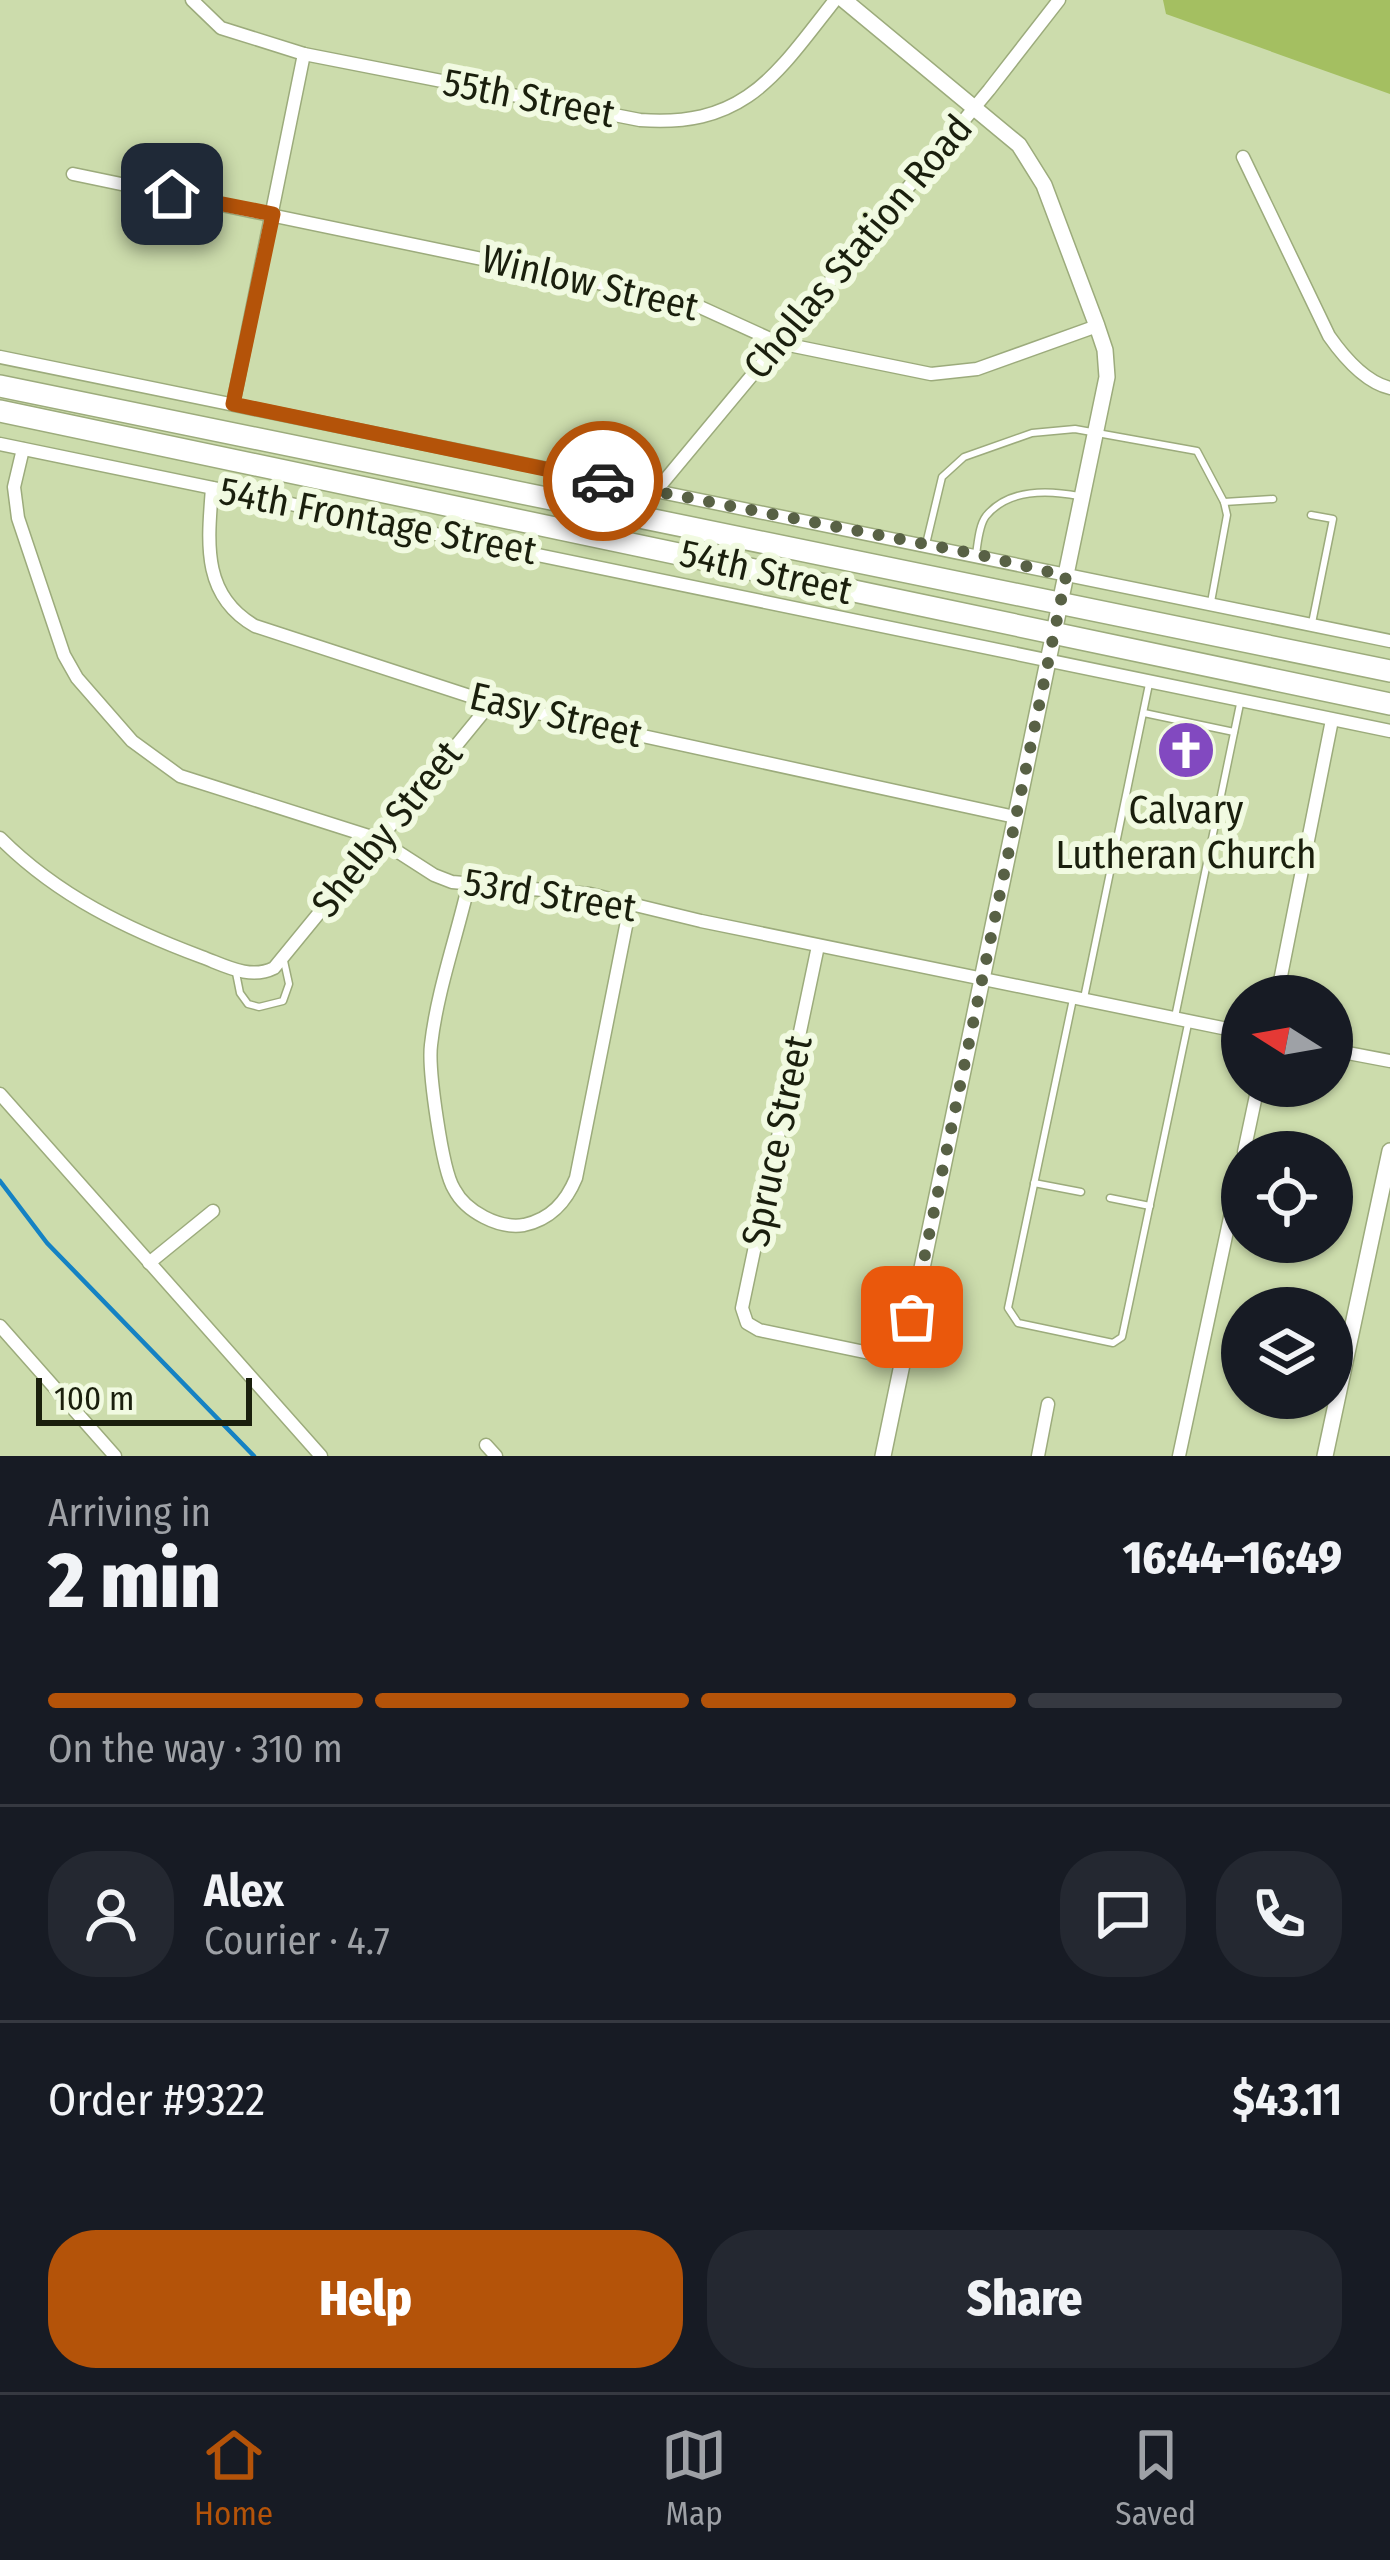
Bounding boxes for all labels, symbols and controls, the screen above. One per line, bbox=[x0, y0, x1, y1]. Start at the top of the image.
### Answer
street label: 55th Street bbox=[439, 59, 619, 137]
street label: Chollas Station Road bbox=[734, 106, 982, 388]
pin bbox=[121, 143, 223, 245]
icon: home bbox=[139, 161, 205, 227]
street label: Winlow Street bbox=[477, 236, 703, 330]
courier bbox=[543, 421, 663, 541]
icon: car bbox=[570, 448, 636, 514]
street label: 54th Frontage Street bbox=[216, 468, 541, 574]
street label: 54th Street bbox=[675, 530, 857, 614]
street label: Easy Street bbox=[465, 673, 647, 757]
church icon: Calvary Lutheran Church bbox=[1155, 719, 1217, 781]
street label: Shelby Street bbox=[302, 732, 472, 926]
place label: Calvary Lutheran Church bbox=[1055, 787, 1317, 878]
street label: 53rd Street bbox=[461, 859, 640, 931]
north arrow bbox=[1221, 975, 1353, 1107]
map controls bbox=[1221, 975, 1353, 1419]
street label: Spruce Street bbox=[732, 1031, 822, 1251]
button: locate bbox=[1221, 1131, 1353, 1263]
pin bbox=[861, 1266, 963, 1368]
icon: bag bbox=[879, 1284, 945, 1350]
button: layers bbox=[1221, 1287, 1353, 1419]
scale bar bbox=[36, 1372, 252, 1425]
text: 100 m bbox=[54, 1379, 134, 1419]
text: Arriving in bbox=[48, 1490, 211, 1536]
text: 16:44–16:49 bbox=[1123, 1531, 1342, 1585]
text: 2 min bbox=[48, 1534, 221, 1628]
text: On the way · 310 m bbox=[48, 1726, 343, 1772]
button: person bbox=[48, 1851, 174, 1977]
button: chat bbox=[1060, 1851, 1186, 1977]
button: phone bbox=[1216, 1851, 1342, 1977]
text: Alex bbox=[204, 1864, 284, 1918]
text: Courier · 4.7 bbox=[204, 1918, 390, 1964]
text: Order #9322 bbox=[48, 2073, 265, 2127]
text: $43.11 bbox=[1233, 2073, 1342, 2127]
button: Help bbox=[48, 2230, 683, 2368]
button: Share bbox=[707, 2230, 1342, 2368]
tab: Home bbox=[194, 2422, 273, 2534]
tab: Map bbox=[661, 2422, 727, 2534]
tab: Saved bbox=[1115, 2422, 1196, 2534]

